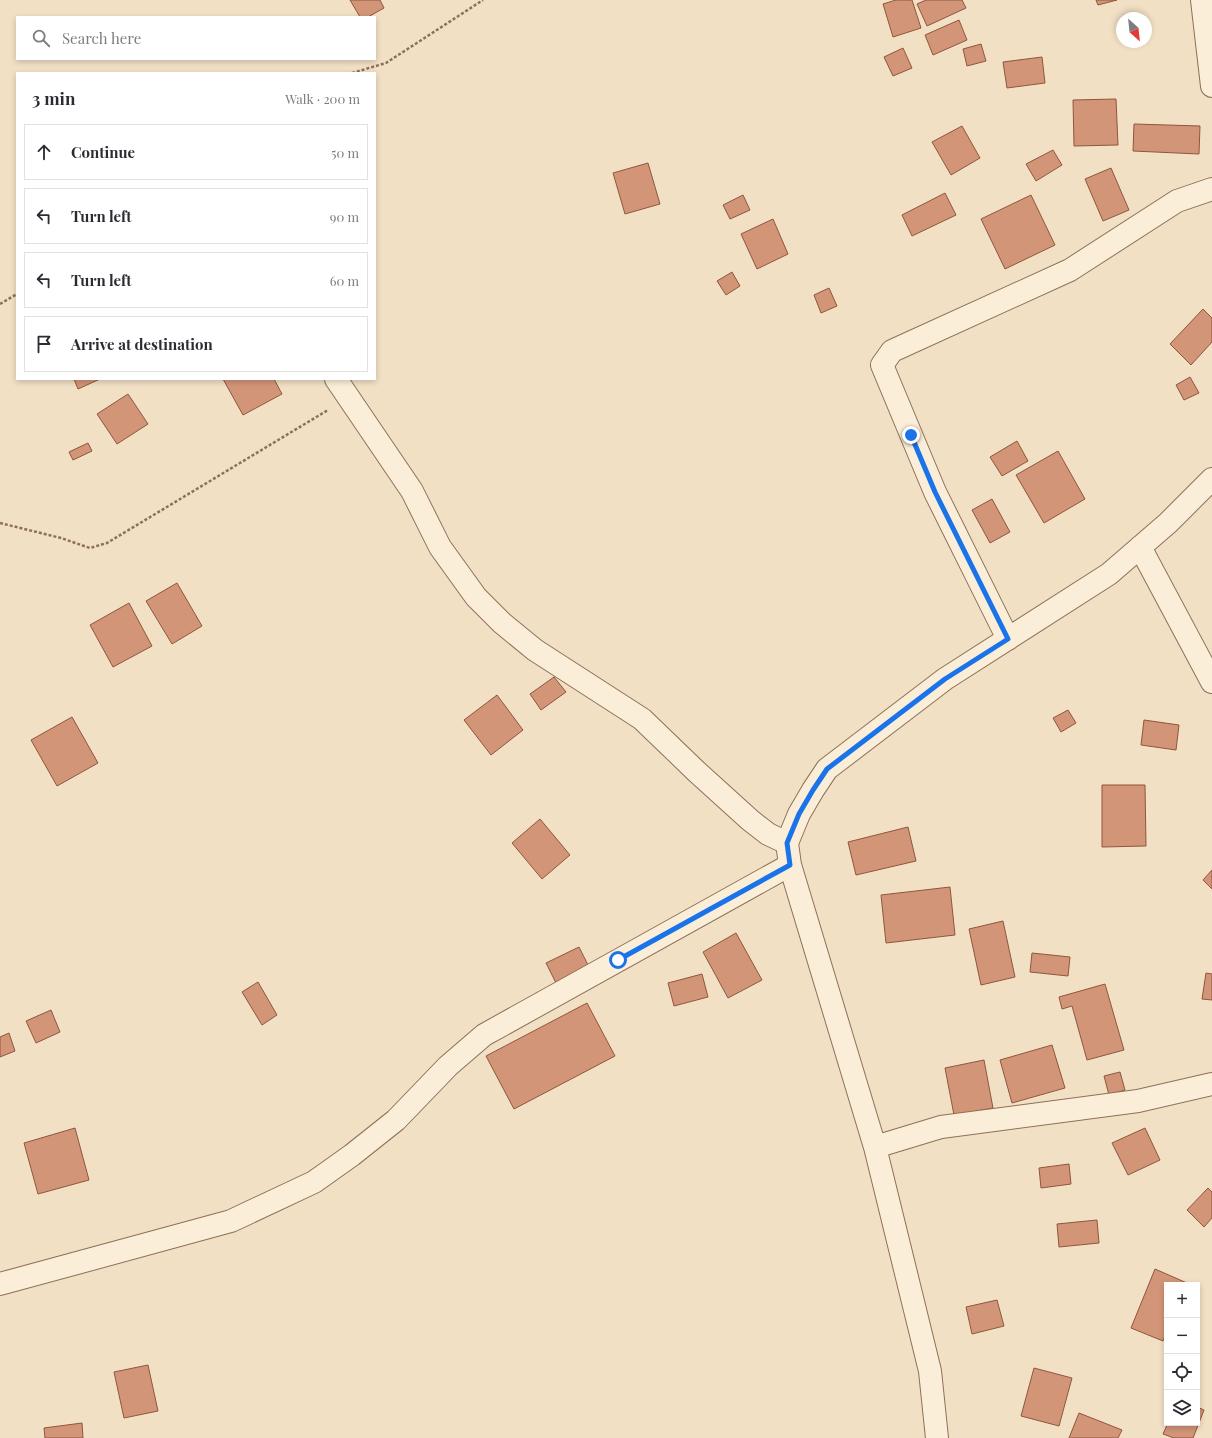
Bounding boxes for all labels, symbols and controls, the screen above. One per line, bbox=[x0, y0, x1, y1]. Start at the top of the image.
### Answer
north arrow bbox=[1116, 12, 1152, 48]
search box bbox=[16, 16, 376, 60]
icon: search bbox=[30, 27, 52, 49]
text: Search here bbox=[62, 28, 141, 48]
text: 3 min bbox=[32, 87, 75, 109]
text: Walk · 200 m bbox=[285, 90, 360, 107]
icon: ahead bbox=[33, 141, 55, 163]
text: Continue bbox=[71, 142, 135, 162]
text: 50 m bbox=[331, 144, 359, 161]
icon: left bbox=[33, 205, 55, 227]
text: Turn left bbox=[71, 206, 132, 226]
text: 90 m bbox=[330, 208, 359, 225]
icon: left bbox=[33, 269, 55, 291]
text: Turn left bbox=[71, 270, 132, 290]
text: 60 m bbox=[330, 272, 359, 289]
icon: arrive bbox=[33, 333, 55, 355]
text: Arrive at destination bbox=[71, 334, 213, 354]
route end bbox=[902, 426, 920, 444]
route start bbox=[609, 951, 627, 969]
map controls bbox=[1164, 1282, 1200, 1426]
button: + bbox=[1164, 1282, 1200, 1318]
button: − bbox=[1164, 1318, 1200, 1354]
button: locate bbox=[1164, 1354, 1200, 1390]
button: layers bbox=[1164, 1390, 1200, 1426]

